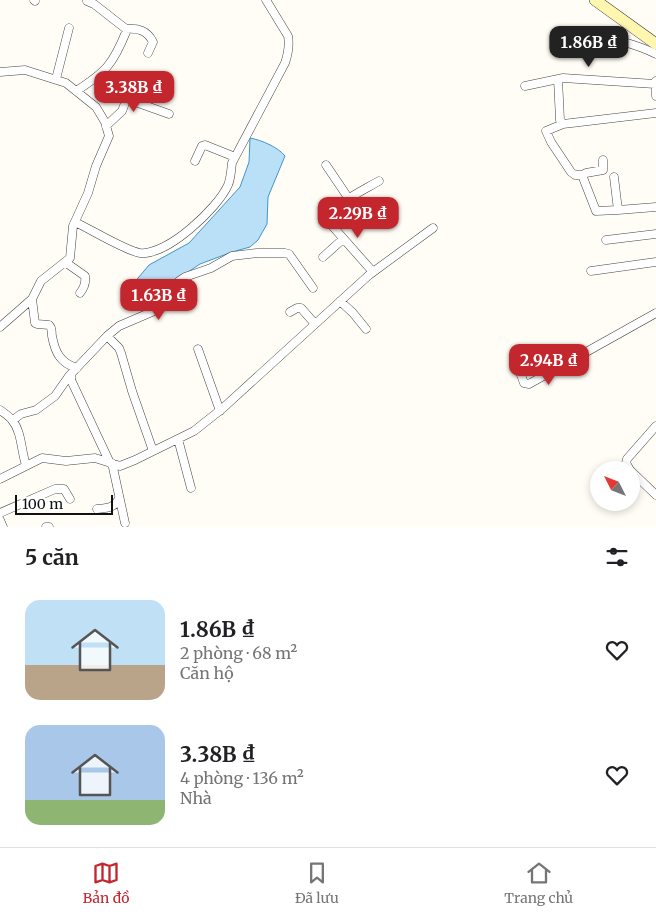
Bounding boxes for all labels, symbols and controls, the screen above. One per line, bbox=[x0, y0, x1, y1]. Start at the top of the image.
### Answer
pin: 1.86B ₫ bbox=[543, 26, 635, 68]
text: 1.86B ₫ bbox=[560, 32, 618, 52]
pin: 3.38B ₫ bbox=[88, 70, 180, 113]
text: 3.38B ₫ bbox=[105, 77, 163, 97]
pin: 2.29B ₫ bbox=[312, 196, 404, 239]
text: 2.29B ₫ bbox=[329, 203, 387, 223]
pin: 1.63B ₫ bbox=[113, 278, 205, 321]
text: 1.63B ₫ bbox=[131, 285, 187, 305]
pin: 2.94B ₫ bbox=[503, 344, 595, 386]
text: 2.94B ₫ bbox=[520, 350, 578, 370]
north arrow bbox=[590, 461, 640, 511]
map controls bbox=[590, 461, 640, 511]
scale bar bbox=[15, 492, 112, 515]
text: 100 m bbox=[22, 495, 63, 513]
icon: filters bbox=[603, 543, 631, 571]
text: 5 căn bbox=[25, 544, 79, 571]
text: 1.86B ₫ bbox=[180, 616, 255, 643]
icon: home bbox=[65, 620, 125, 680]
icon: heart bbox=[603, 636, 631, 664]
text: 2 phòng · 68 m² bbox=[180, 643, 297, 663]
text: Căn hộ bbox=[180, 663, 233, 683]
text: 3.38B ₫ bbox=[180, 741, 256, 768]
icon: home bbox=[65, 745, 125, 805]
icon: heart bbox=[603, 761, 631, 789]
text: 4 phòng · 136 m² bbox=[180, 768, 304, 788]
text: Nhà bbox=[180, 788, 212, 808]
tab: Bản đồ bbox=[83, 859, 129, 907]
tab: Đã lưu bbox=[295, 859, 339, 907]
tab: Trang chủ bbox=[504, 859, 573, 907]

